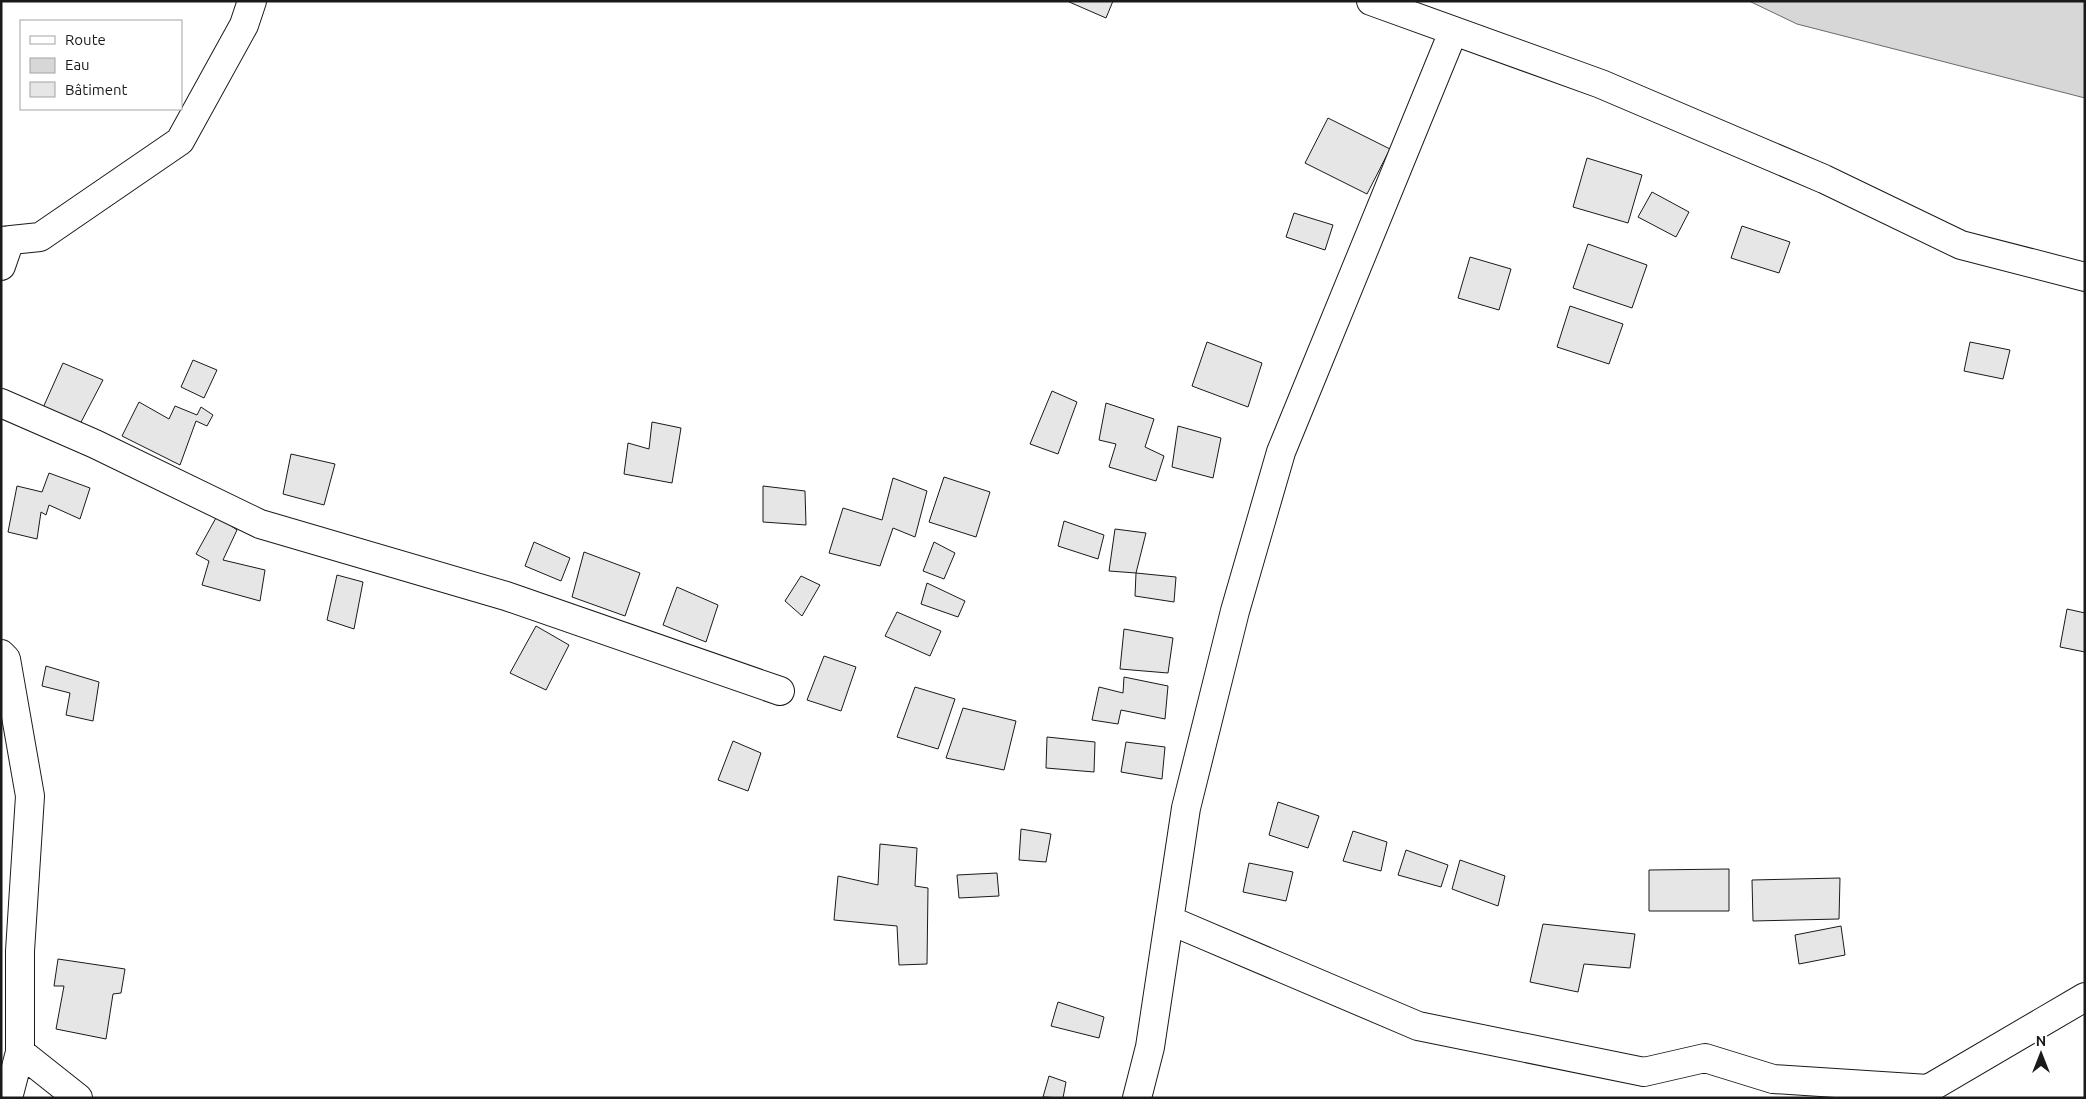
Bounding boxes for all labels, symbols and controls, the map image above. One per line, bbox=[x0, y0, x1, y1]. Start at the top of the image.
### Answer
legend bbox=[20, 20, 182, 110]
text: Route bbox=[65, 31, 106, 48]
text: Eau bbox=[65, 56, 90, 73]
text: Bâtiment bbox=[65, 81, 128, 98]
north arrow bbox=[2016, 1029, 2066, 1079]
text: N bbox=[2036, 1033, 2046, 1049]

